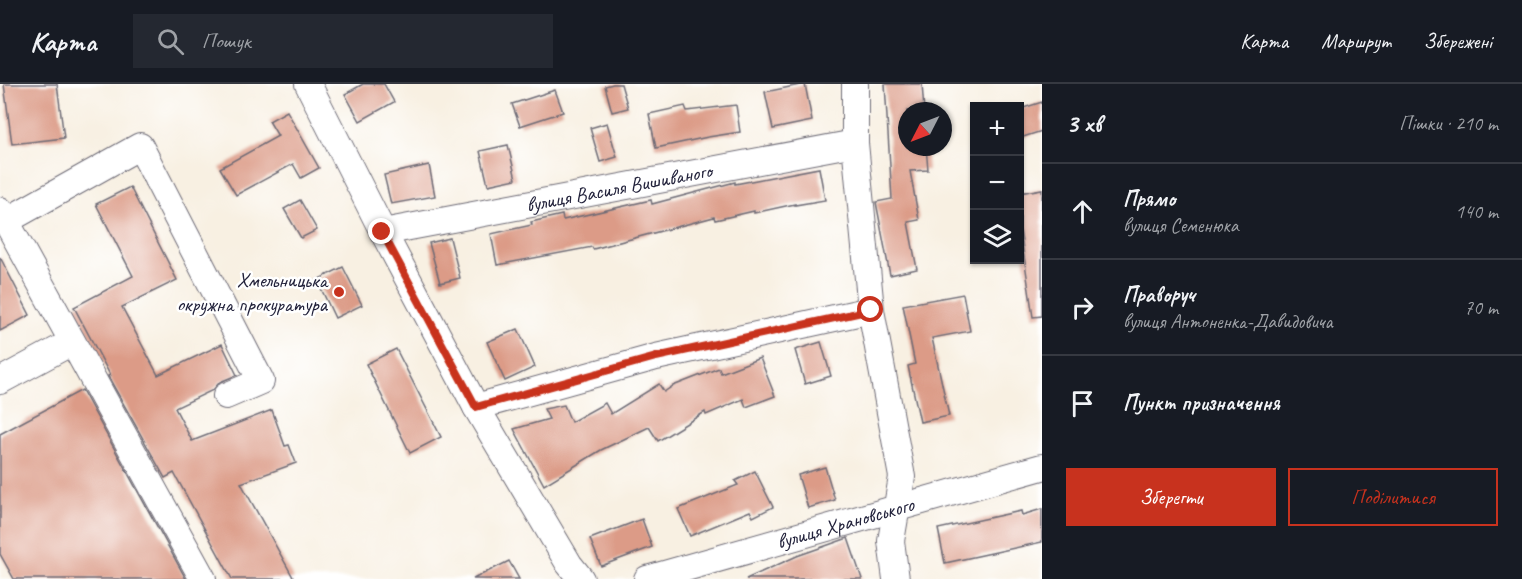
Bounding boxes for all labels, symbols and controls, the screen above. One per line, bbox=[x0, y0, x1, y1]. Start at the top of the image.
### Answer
search box bbox=[133, 14, 553, 68]
text: Карта bbox=[30, 24, 97, 59]
icon: search bbox=[154, 25, 187, 58]
text: Пошук bbox=[202, 27, 251, 55]
text: Карта bbox=[1240, 28, 1288, 54]
text: Маршрут bbox=[1321, 28, 1391, 54]
text: Збережені bbox=[1424, 28, 1492, 54]
north arrow bbox=[898, 102, 952, 156]
map controls bbox=[970, 102, 1024, 264]
button: + bbox=[970, 102, 1024, 156]
text: 3 хв bbox=[1066, 107, 1101, 140]
text: Пішки · 210 m bbox=[1399, 111, 1498, 136]
button: − bbox=[970, 156, 1024, 210]
street label: вулиця Василя Вишиваного bbox=[524, 157, 716, 218]
text: Прямо bbox=[1123, 185, 1175, 213]
icon: ahead bbox=[1066, 195, 1099, 228]
text: 140 m bbox=[1455, 199, 1498, 224]
button: layers bbox=[970, 210, 1024, 264]
text: вулиця Семенюка bbox=[1123, 213, 1238, 238]
route end bbox=[368, 218, 394, 244]
place label: Хмельницька окружна прокуратура bbox=[177, 267, 329, 317]
text: Праворуч bbox=[1123, 281, 1195, 309]
marker: Хмельницька окружна прокуратура bbox=[332, 285, 346, 299]
icon: right bbox=[1066, 291, 1099, 324]
text: 70 m bbox=[1464, 295, 1498, 320]
route start bbox=[857, 296, 883, 322]
text: вулиця Антоненка-Давидовича bbox=[1123, 309, 1332, 334]
icon: arrive bbox=[1066, 387, 1099, 420]
text: Пункт призначення bbox=[1123, 389, 1280, 417]
button: Зберегти bbox=[1066, 468, 1276, 526]
button: Поділитися bbox=[1288, 468, 1498, 526]
street label: вулиця Храновського bbox=[774, 491, 918, 555]

